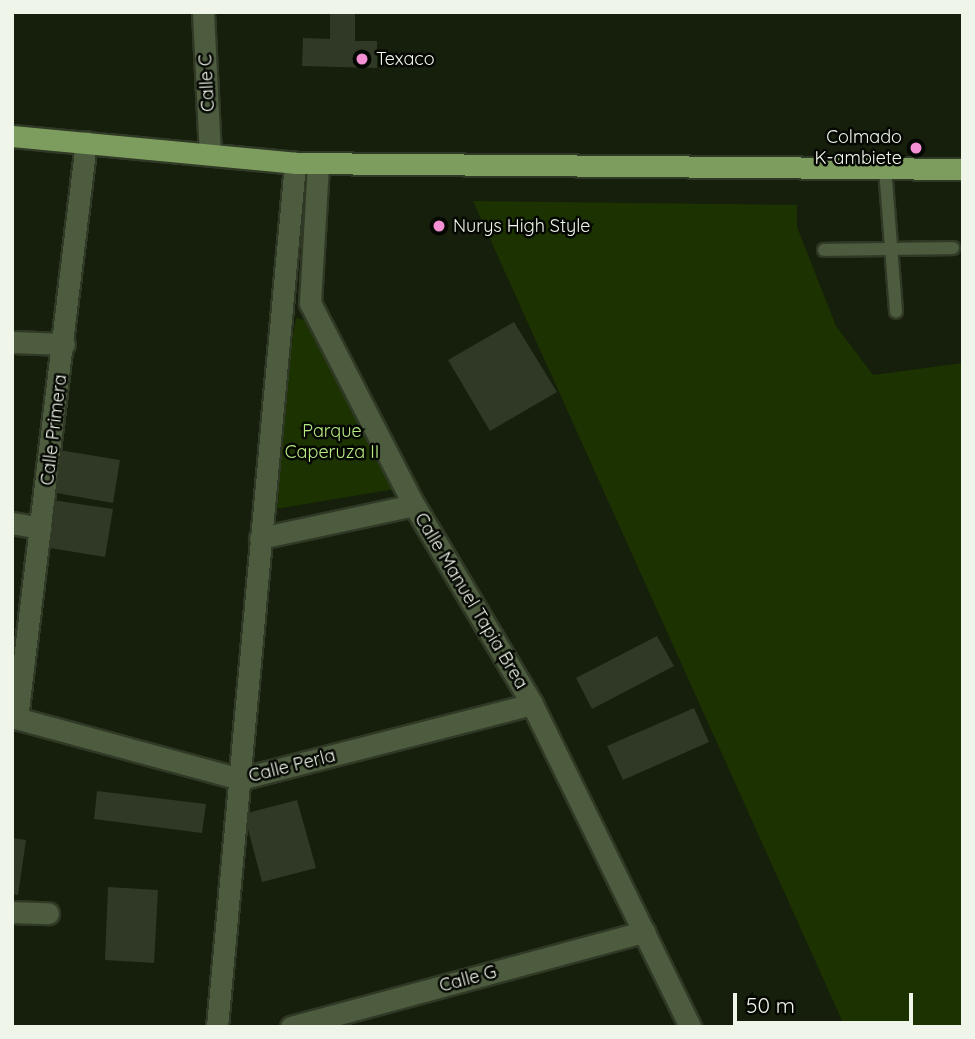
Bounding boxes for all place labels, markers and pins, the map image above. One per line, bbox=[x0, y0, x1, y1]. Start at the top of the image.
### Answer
place label: Texaco bbox=[376, 48, 435, 70]
marker: Texaco bbox=[354, 51, 370, 67]
place label: Colmado K-ambiete bbox=[814, 127, 902, 170]
marker: Colmado K-ambiete bbox=[908, 140, 924, 156]
place label: Nurys High Style bbox=[453, 215, 590, 237]
marker: Nurys High Style bbox=[431, 218, 447, 234]

